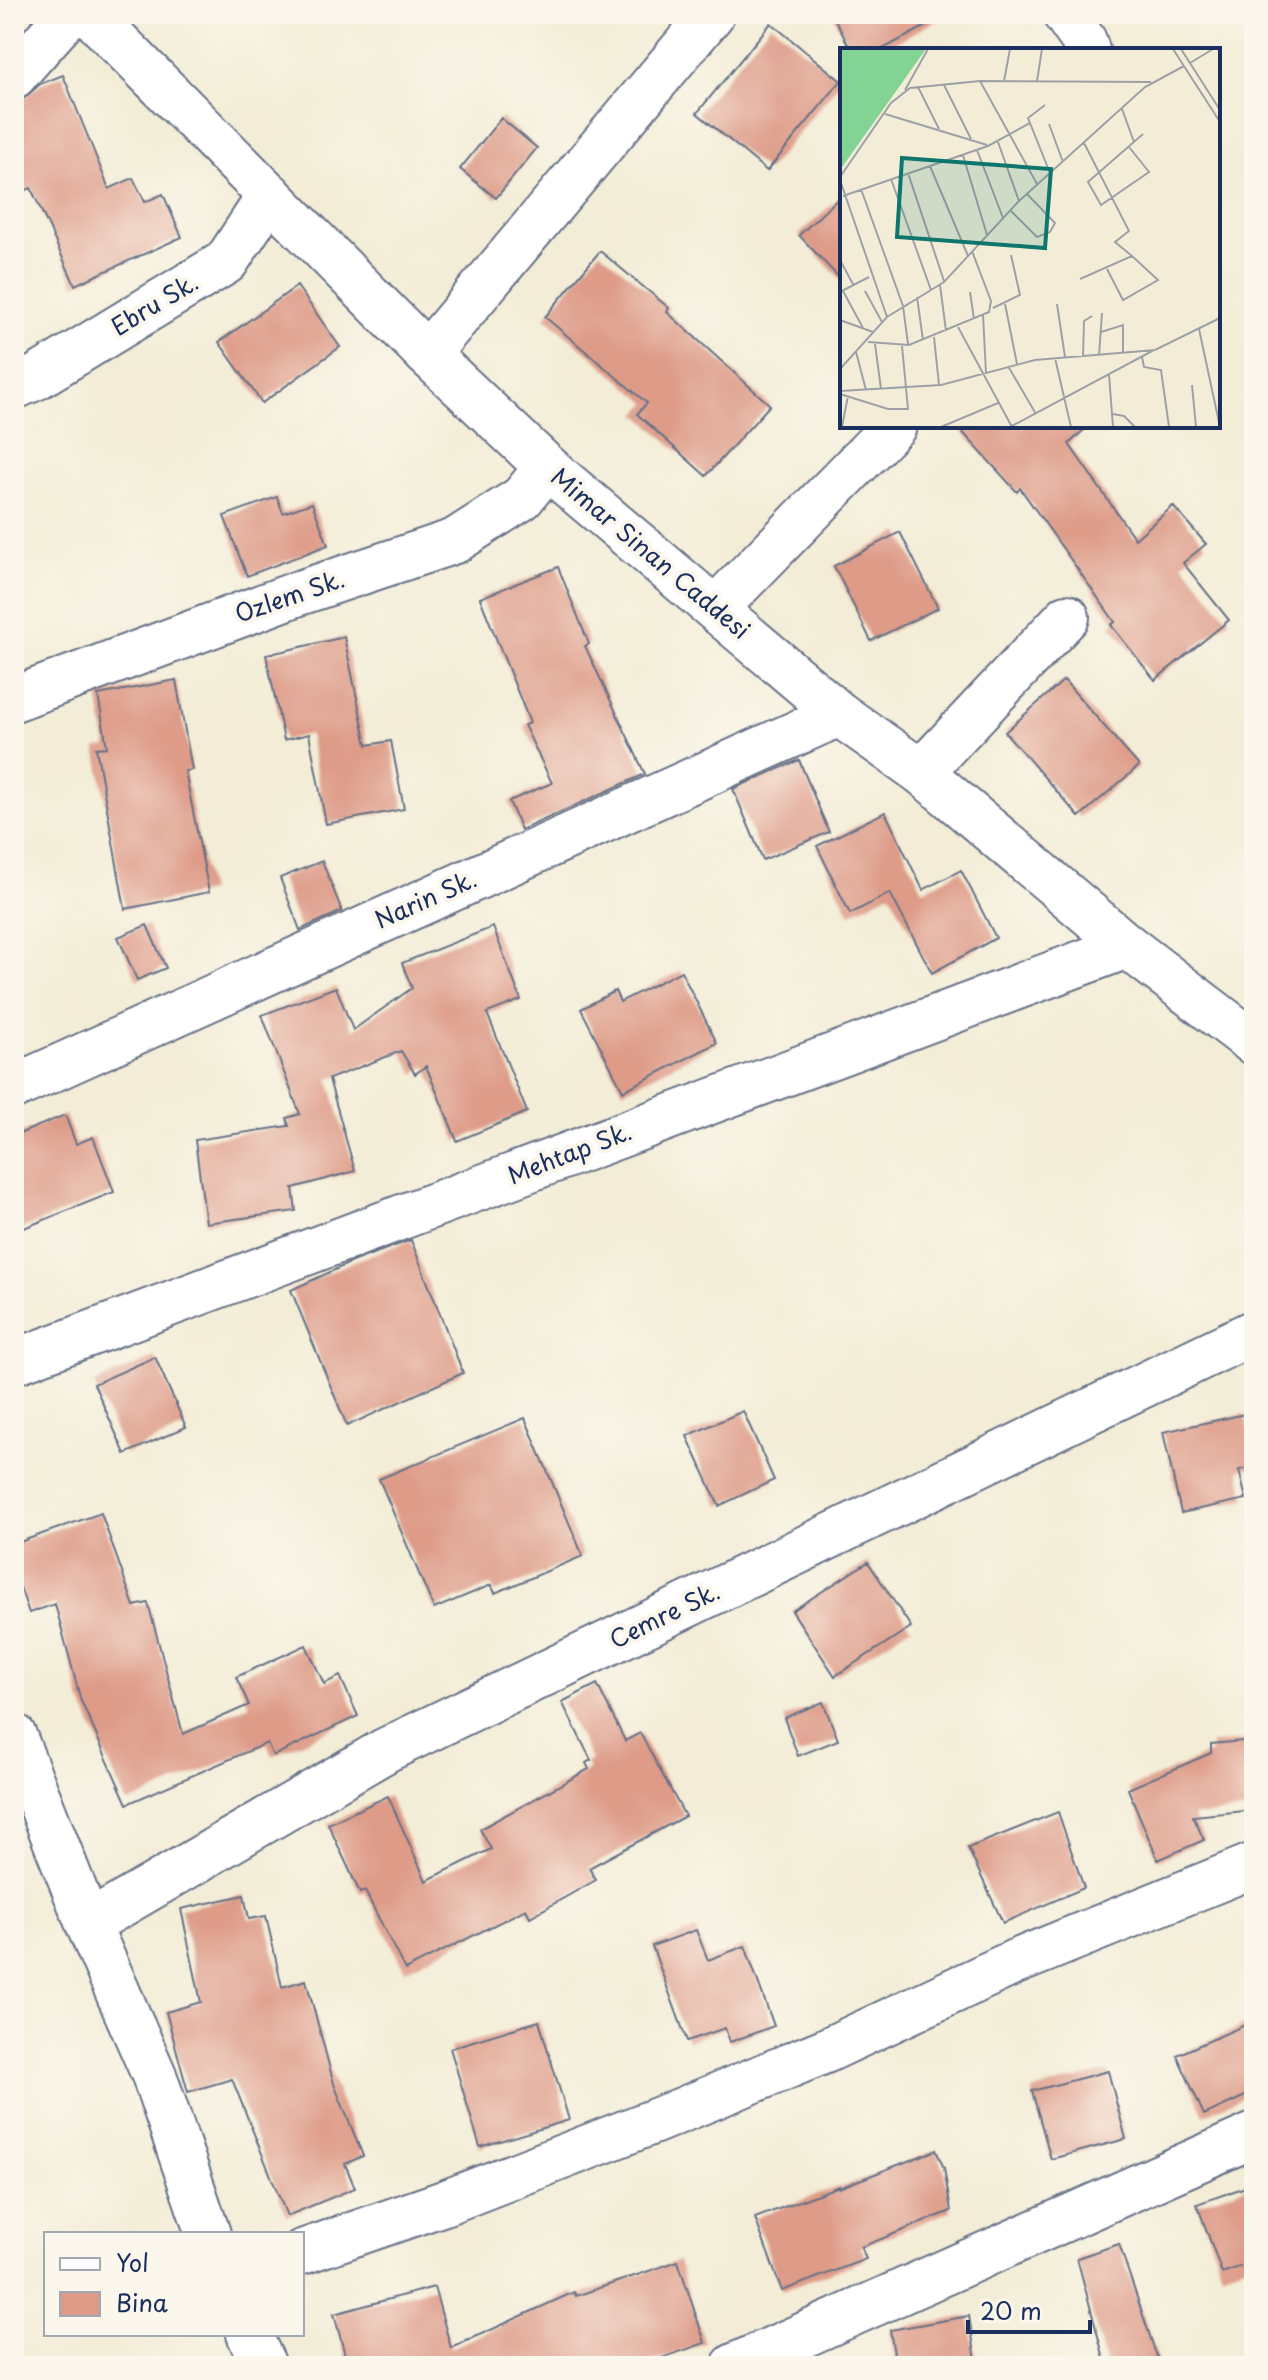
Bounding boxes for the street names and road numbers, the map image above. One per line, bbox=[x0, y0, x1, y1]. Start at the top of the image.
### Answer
street label: Ebru Sk. bbox=[103, 263, 204, 343]
street label: Mimar Sinan Caddesi bbox=[544, 458, 759, 647]
street label: Ozlem Sk. bbox=[230, 560, 349, 631]
street label: Narin Sk. bbox=[368, 860, 482, 937]
street label: Mehtap Sk. bbox=[502, 1112, 637, 1192]
street label: Cemre Sk. bbox=[603, 1572, 725, 1656]

